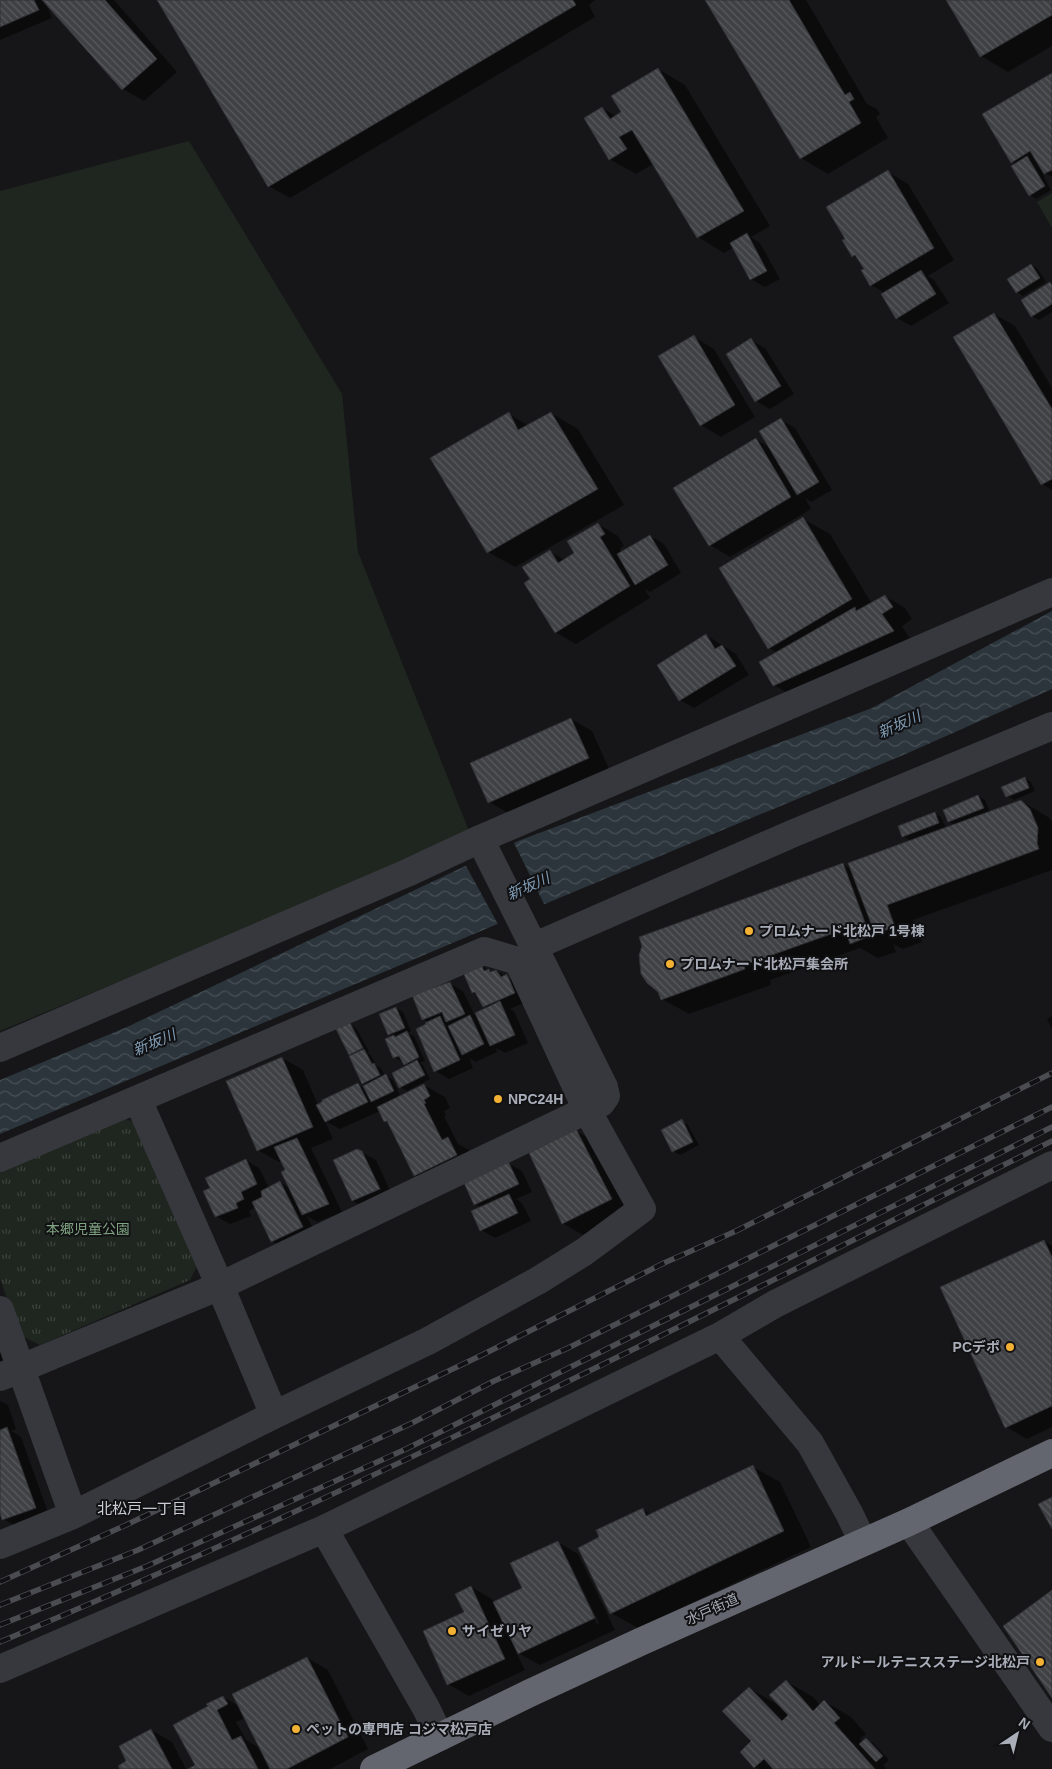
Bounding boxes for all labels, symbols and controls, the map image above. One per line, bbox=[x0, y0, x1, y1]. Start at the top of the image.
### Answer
water label: 新坂川 bbox=[875, 706, 925, 741]
water label: 新坂川 bbox=[504, 868, 554, 903]
place label: プロムナード北松戸 1号棟 bbox=[759, 923, 925, 939]
marker: プロムナード北松戸 1号棟 bbox=[743, 925, 755, 937]
place label: プロムナード北松戸集会所 bbox=[680, 956, 848, 972]
marker: プロムナード北松戸集会所 bbox=[664, 958, 676, 970]
water label: 新坂川 bbox=[130, 1025, 180, 1059]
place label: NPC24H bbox=[508, 1091, 563, 1107]
marker: NPC24H bbox=[492, 1093, 504, 1105]
park label: 本郷児童公園 bbox=[46, 1221, 130, 1237]
place label: PCデポ bbox=[953, 1339, 1000, 1355]
marker: PCデポ bbox=[1004, 1341, 1016, 1353]
district label: 北松戸一丁目 bbox=[97, 1500, 187, 1517]
street label: 水戸街道 bbox=[683, 1590, 741, 1628]
place label: サイゼリヤ bbox=[462, 1623, 532, 1639]
marker: サイゼリヤ bbox=[446, 1625, 458, 1637]
place label: アルドールテニスステージ北松戸 bbox=[820, 1654, 1030, 1670]
marker: アルドールテニスステージ北松戸 bbox=[1034, 1656, 1046, 1668]
north arrow bbox=[992, 1709, 1042, 1759]
text: N bbox=[1016, 1714, 1033, 1733]
place label: ペットの専門店 コジマ松戸店 bbox=[306, 1721, 492, 1737]
marker: ペットの専門店 コジマ松戸店 bbox=[290, 1723, 302, 1735]

